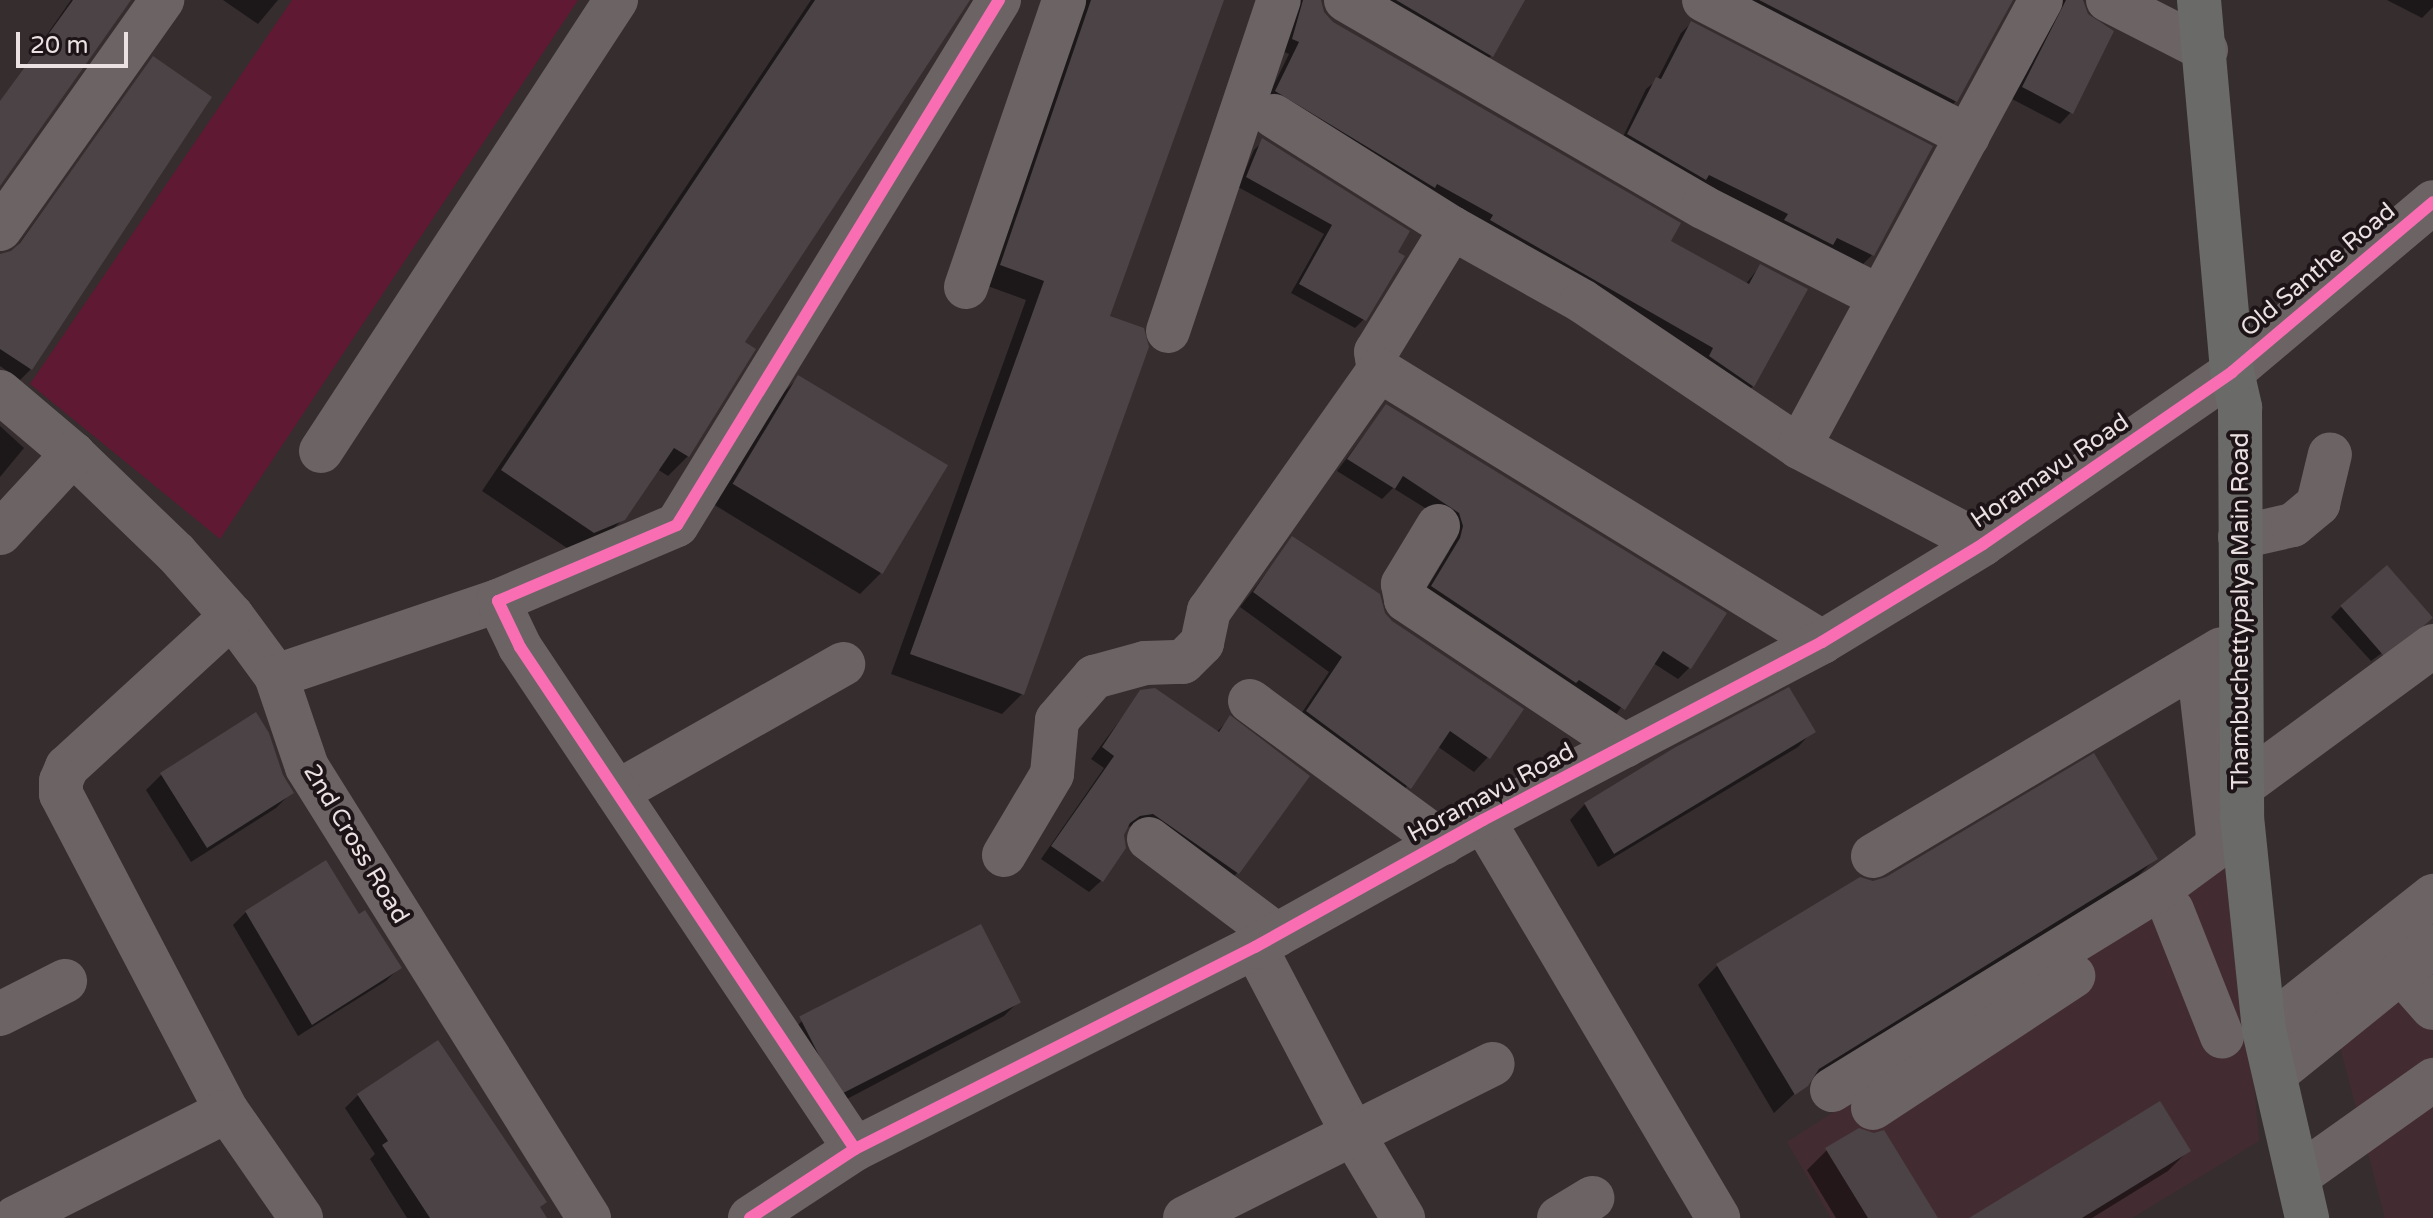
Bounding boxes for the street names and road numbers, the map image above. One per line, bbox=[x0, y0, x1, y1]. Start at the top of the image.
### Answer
street label: Old Santhe Road bbox=[2235, 197, 2401, 343]
street label: Horamavu Road bbox=[1966, 408, 2134, 534]
street label: Thambuchettypalya Main Road bbox=[2227, 432, 2255, 790]
street label: Horamavu Road bbox=[1403, 737, 1579, 849]
street label: 2nd Cross Road bbox=[297, 759, 415, 929]

